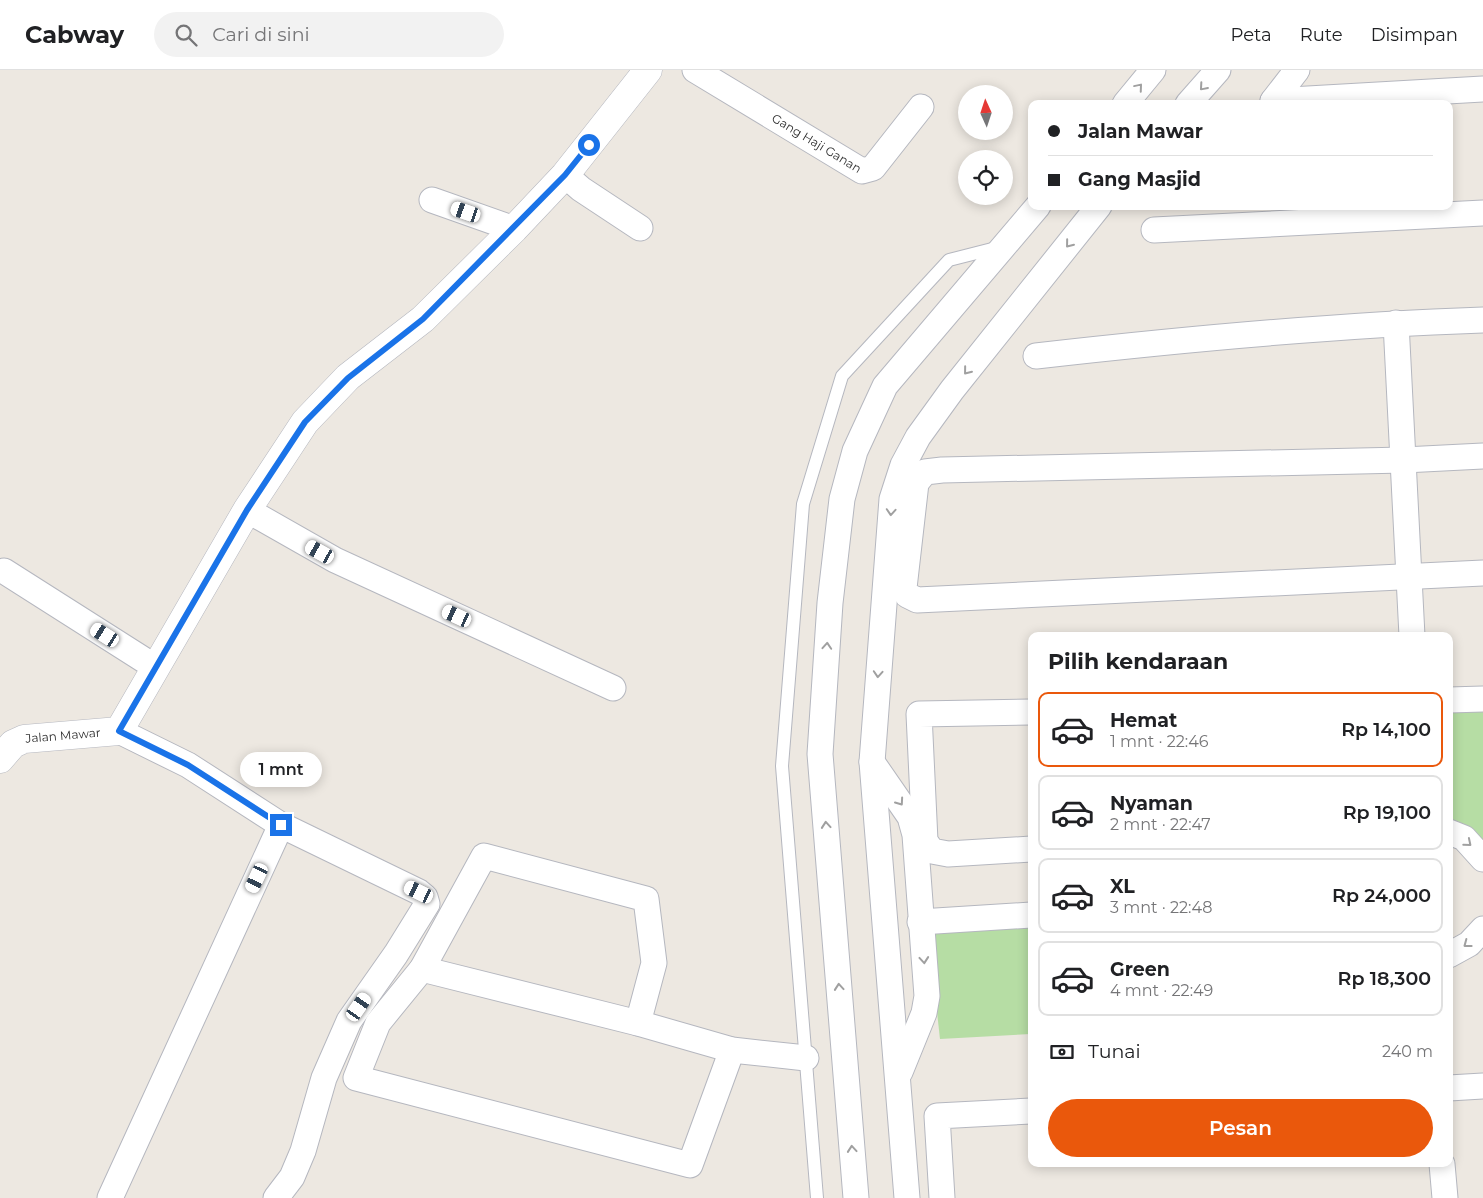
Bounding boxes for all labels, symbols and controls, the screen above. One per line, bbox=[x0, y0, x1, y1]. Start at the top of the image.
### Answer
search box bbox=[154, 12, 504, 57]
text: Cabway bbox=[25, 20, 124, 49]
icon: search bbox=[172, 21, 200, 49]
text: Cari di sini bbox=[212, 23, 310, 46]
text: Peta bbox=[1231, 24, 1272, 46]
text: Rute bbox=[1300, 24, 1343, 46]
text: Disimpan bbox=[1371, 24, 1458, 46]
one-way arrow bbox=[1200, 81, 1209, 90]
one-way arrow bbox=[1134, 84, 1142, 93]
north arrow bbox=[958, 85, 1012, 140]
map controls bbox=[958, 85, 1013, 205]
street label: Gang Haji Ganan bbox=[769, 110, 864, 176]
text: Jalan Mawar bbox=[1078, 120, 1203, 143]
route start bbox=[578, 134, 600, 156]
button: locate bbox=[958, 150, 1013, 205]
text: Gang Masjid bbox=[1078, 168, 1201, 191]
car bbox=[449, 200, 482, 224]
one-way arrow bbox=[1065, 239, 1074, 248]
one-way arrow bbox=[964, 366, 973, 375]
one-way arrow bbox=[885, 508, 896, 516]
car bbox=[303, 538, 336, 566]
car bbox=[440, 603, 473, 629]
car bbox=[88, 621, 121, 649]
one-way arrow bbox=[822, 642, 833, 650]
text: Pilih kendaraan bbox=[1048, 648, 1228, 675]
one-way arrow bbox=[873, 670, 884, 678]
icon: car bbox=[1050, 707, 1095, 752]
text: Hemat bbox=[1110, 709, 1177, 732]
text: Rp 14,100 bbox=[1341, 718, 1431, 741]
street label: Jalan Mawar bbox=[24, 725, 101, 746]
text: 1 mnt · 22:46 bbox=[1110, 732, 1209, 751]
callout: 1 mnt bbox=[240, 752, 322, 788]
text: 1 mnt bbox=[258, 760, 304, 779]
icon: car bbox=[1050, 790, 1095, 835]
text: Nyaman bbox=[1110, 792, 1193, 815]
one-way arrow bbox=[894, 796, 903, 806]
text: Rp 19,100 bbox=[1343, 801, 1431, 824]
route end bbox=[270, 814, 292, 836]
text: 2 mnt · 22:47 bbox=[1110, 815, 1211, 834]
one-way arrow bbox=[820, 821, 831, 829]
one-way arrow bbox=[1462, 837, 1471, 845]
car bbox=[243, 861, 270, 895]
icon: car bbox=[1050, 873, 1095, 918]
text: XL bbox=[1110, 875, 1135, 898]
car bbox=[402, 879, 435, 905]
text: Rp 24,000 bbox=[1332, 884, 1431, 907]
text: 3 mnt · 22:48 bbox=[1110, 898, 1212, 917]
one-way arrow bbox=[1463, 938, 1473, 947]
icon: car bbox=[1050, 956, 1095, 1001]
one-way arrow bbox=[918, 957, 929, 965]
text: Green bbox=[1110, 958, 1170, 981]
text: Rp 18,300 bbox=[1338, 967, 1431, 990]
text: 4 mnt · 22:49 bbox=[1110, 981, 1213, 1000]
one-way arrow bbox=[833, 983, 844, 991]
car bbox=[344, 990, 373, 1024]
icon: cash bbox=[1048, 1038, 1076, 1066]
text: Tunai bbox=[1088, 1040, 1141, 1063]
text: 240 m bbox=[1382, 1042, 1433, 1061]
button: Pesan bbox=[1048, 1099, 1433, 1157]
one-way arrow bbox=[846, 1145, 857, 1153]

